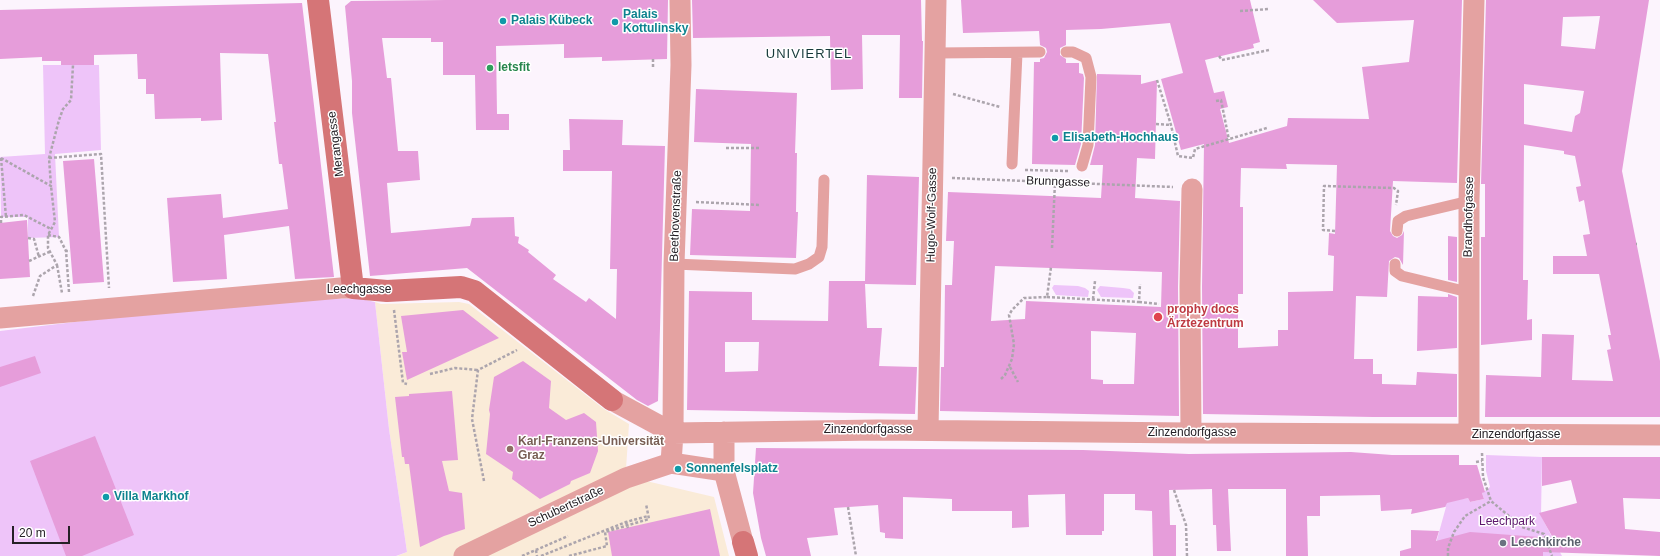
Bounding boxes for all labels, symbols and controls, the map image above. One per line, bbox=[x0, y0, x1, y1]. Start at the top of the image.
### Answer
place label: Palais Kottulinsky bbox=[623, 8, 688, 36]
place label: Palais Kübeck bbox=[511, 14, 592, 28]
marker: Palais Kübeck bbox=[498, 16, 508, 26]
marker: Palais Kottulinsky bbox=[610, 17, 620, 27]
district label: UNIVIERTEL bbox=[766, 46, 852, 62]
place label: letsfit bbox=[498, 61, 530, 75]
marker: letsfit bbox=[485, 63, 495, 73]
street label: Merangasse bbox=[325, 110, 347, 178]
place label: Elisabeth-Hochhaus bbox=[1063, 131, 1178, 145]
marker: Elisabeth-Hochhaus bbox=[1050, 133, 1060, 143]
street label: Hugo-Wolf-Gasse bbox=[924, 167, 940, 263]
street label: Beethovenstraße bbox=[667, 170, 685, 262]
street label: Brunngasse bbox=[1026, 174, 1090, 190]
street label: Brandhofgasse bbox=[1461, 177, 1477, 257]
street label: Leechgasse bbox=[327, 283, 391, 297]
place label: prophy docs Ärztezentrum bbox=[1167, 303, 1244, 331]
marker: prophy docs Ärztezentrum bbox=[1152, 311, 1164, 323]
street label: Zinzendorfgasse bbox=[824, 423, 912, 437]
street label: Zinzendorfgasse bbox=[1148, 426, 1236, 440]
street label: Zinzendorfgasse bbox=[1472, 428, 1560, 442]
place label: Karl-Franzens-Universität Graz bbox=[518, 435, 664, 463]
marker: Karl-Franzens-Universität Graz bbox=[505, 444, 515, 454]
place label: Sonnenfelsplatz bbox=[686, 462, 778, 476]
marker: Sonnenfelsplatz bbox=[673, 464, 683, 474]
street label: Schubertstraße bbox=[526, 483, 606, 531]
place label: Villa Markhof bbox=[114, 490, 188, 504]
marker: Villa Markhof bbox=[101, 492, 111, 502]
park label: Leechpark bbox=[1479, 515, 1535, 529]
scale bar bbox=[14, 518, 72, 544]
text: 20 m bbox=[19, 526, 46, 540]
place label: Leechkirche bbox=[1511, 536, 1581, 550]
marker: Leechkirche bbox=[1498, 538, 1508, 548]

